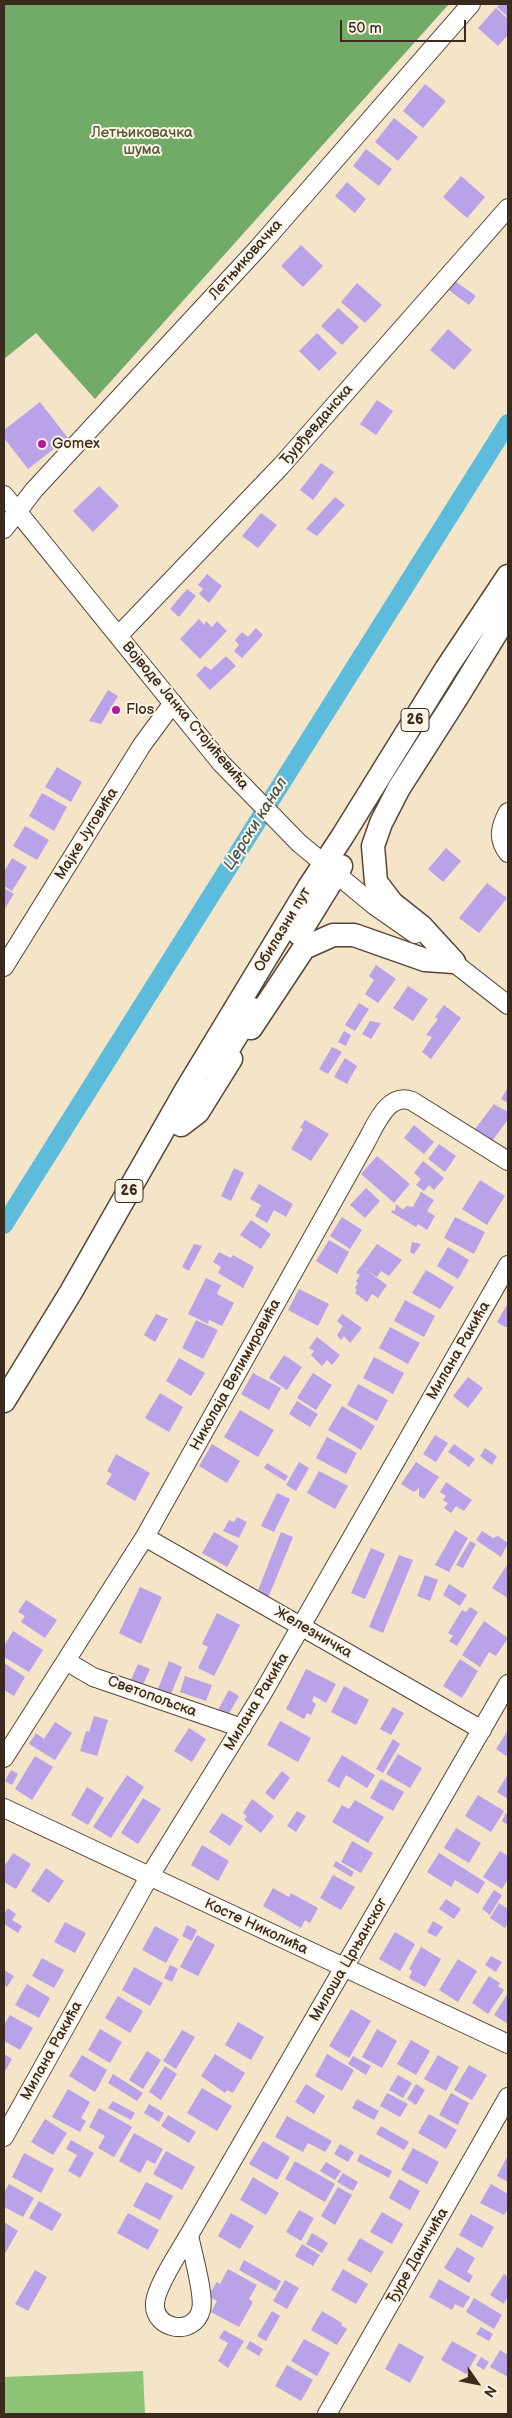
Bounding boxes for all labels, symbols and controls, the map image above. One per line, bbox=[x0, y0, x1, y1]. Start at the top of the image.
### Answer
scale bar bbox=[342, 10, 468, 42]
text: 50 m bbox=[348, 19, 382, 38]
park label: Летњиковачка шума bbox=[91, 124, 193, 159]
street label: Летњиковачка bbox=[205, 216, 287, 304]
street label: Ђурђевданска bbox=[277, 381, 357, 469]
place label: Gomex bbox=[52, 435, 100, 453]
marker: Gomex bbox=[36, 438, 48, 450]
street label: Војводе Јанка Стојићевића bbox=[118, 638, 252, 794]
place label: Flos bbox=[126, 701, 154, 719]
marker: Flos bbox=[110, 704, 122, 716]
road number: 26 bbox=[401, 708, 429, 732]
water label: Церски канал bbox=[220, 774, 292, 874]
street label: Мајке Југовића bbox=[52, 785, 122, 883]
street label: Обилазни пут bbox=[251, 884, 315, 976]
road number: 26 bbox=[115, 1180, 143, 1202]
street label: Николаја Велимировића bbox=[187, 1296, 285, 1454]
street label: Милана Ракића bbox=[424, 1299, 494, 1403]
street label: Железничка bbox=[271, 1604, 355, 1662]
street label: Милана Ракића bbox=[221, 1650, 293, 1754]
street label: Светопољска bbox=[105, 1673, 199, 1721]
street label: Косте Николића bbox=[201, 1895, 311, 1959]
street label: Милоша Црњанског bbox=[306, 1895, 392, 2025]
street label: Милана Ракића bbox=[17, 1998, 87, 2104]
street label: Ђуре Даничића bbox=[383, 2205, 453, 2307]
north arrow bbox=[452, 2358, 502, 2408]
text: N bbox=[480, 2382, 500, 2400]

